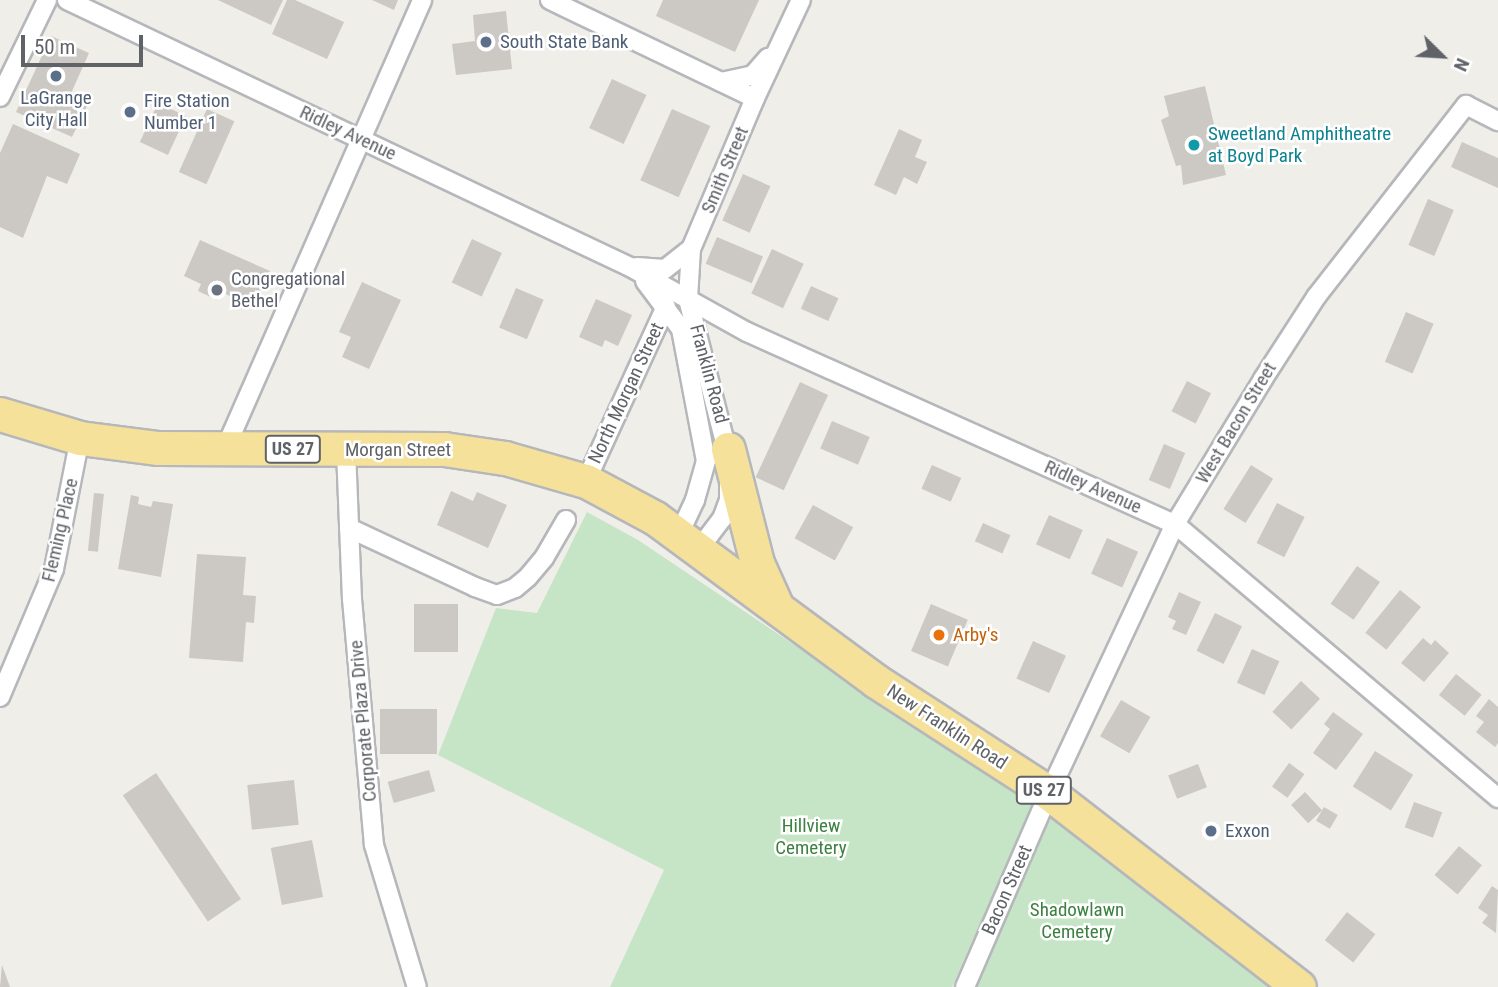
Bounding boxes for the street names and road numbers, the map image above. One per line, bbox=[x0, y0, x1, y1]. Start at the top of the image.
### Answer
street label: Ridley Avenue bbox=[296, 101, 400, 165]
street label: Smith Street bbox=[696, 123, 754, 217]
street label: North Morgan Street bbox=[583, 319, 669, 467]
street label: Franklin Road bbox=[685, 322, 733, 426]
street label: West Bacon Street bbox=[1191, 358, 1281, 488]
road number: US 27 bbox=[263, 434, 323, 463]
street label: Morgan Street bbox=[345, 439, 451, 461]
street label: Ridley Avenue bbox=[1041, 455, 1145, 519]
street label: Fleming Place bbox=[37, 476, 83, 584]
street label: Corporate Plaza Drive bbox=[345, 639, 381, 803]
street label: New Franklin Road bbox=[883, 680, 1011, 774]
road number: US 27 bbox=[1014, 776, 1074, 804]
street label: Bacon Street bbox=[977, 842, 1037, 938]

